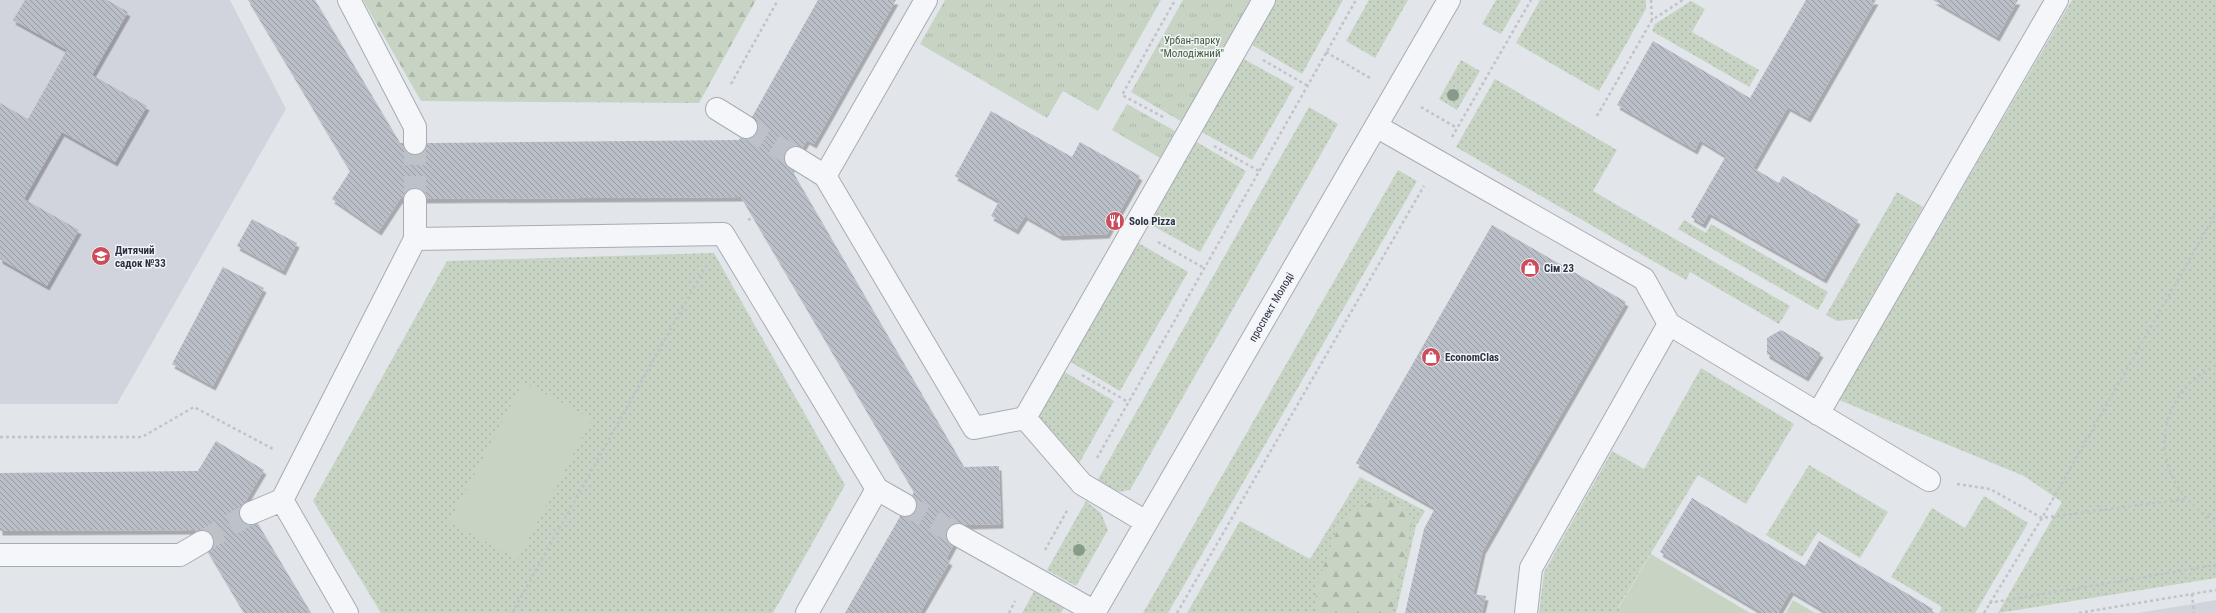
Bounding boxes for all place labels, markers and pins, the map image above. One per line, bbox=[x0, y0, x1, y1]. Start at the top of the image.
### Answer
restaurant icon: Solo Pizza bbox=[1104, 210, 1126, 232]
place label: Solo Pizza bbox=[1129, 215, 1175, 228]
place label: Дитячий садок №33 bbox=[115, 244, 166, 270]
school or university icon: Дитячий садок №33 bbox=[90, 245, 112, 267]
shop icon: Сім 23 bbox=[1519, 257, 1541, 279]
place label: Сім 23 bbox=[1544, 262, 1574, 275]
shop icon: EconomClas bbox=[1420, 346, 1442, 368]
place label: EconomClas bbox=[1445, 351, 1499, 364]

